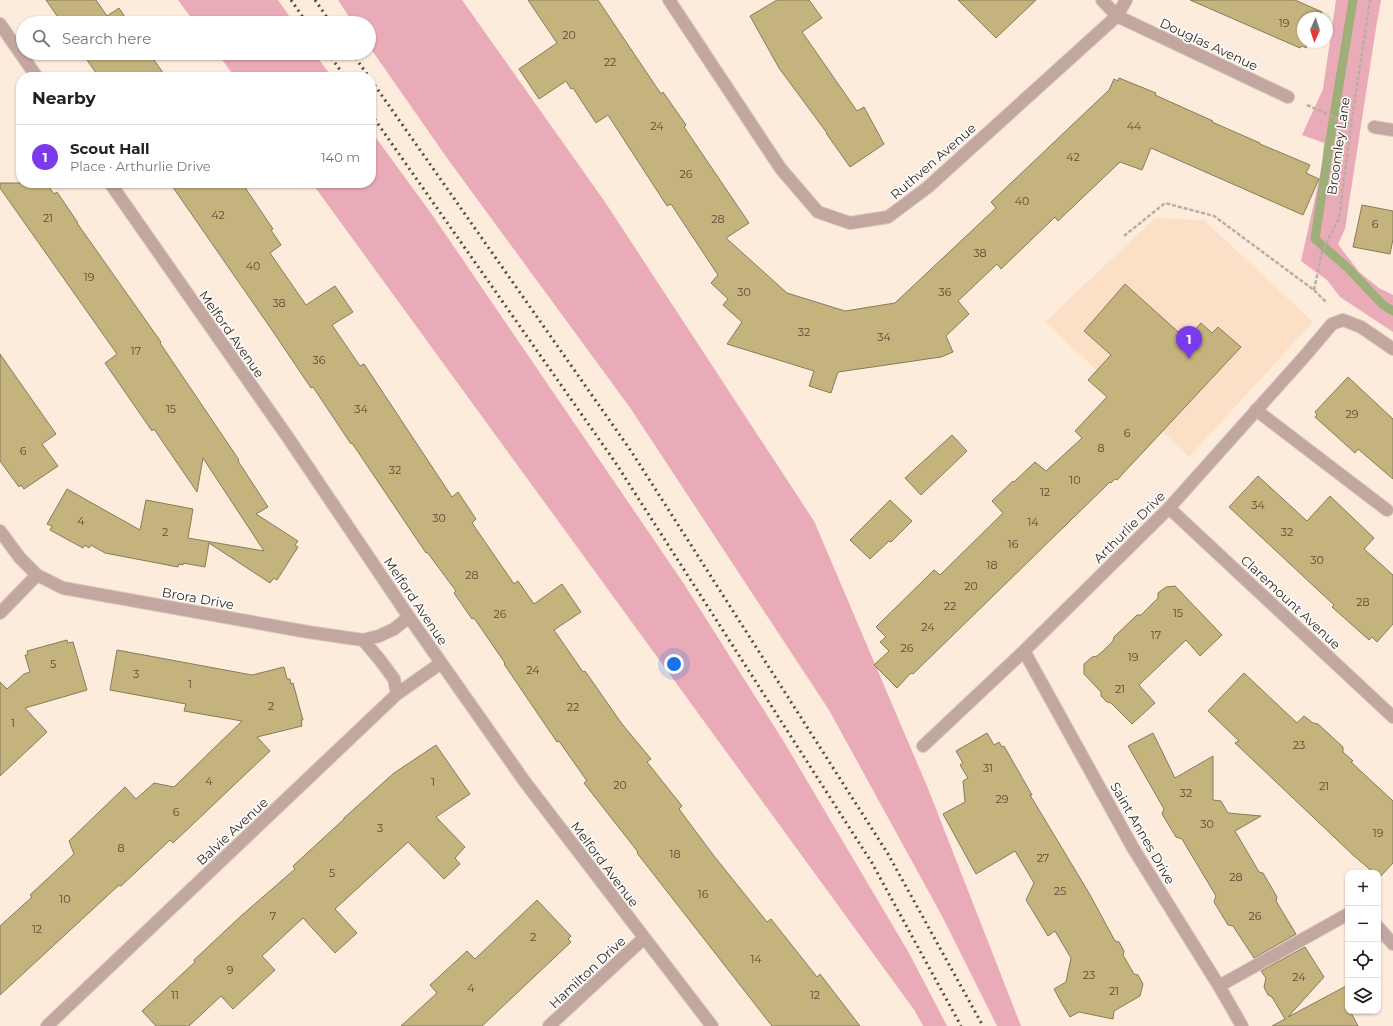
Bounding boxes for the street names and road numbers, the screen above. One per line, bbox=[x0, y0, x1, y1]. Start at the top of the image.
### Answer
street label: Douglas Avenue bbox=[1157, 14, 1261, 74]
street label: Broomley Lane bbox=[1323, 96, 1353, 196]
street label: Ruthven Avenue bbox=[887, 119, 979, 202]
street label: Melford Avenue bbox=[196, 287, 268, 381]
street label: Arthurlie Drive bbox=[1090, 488, 1168, 566]
street label: Claremount Avenue bbox=[1238, 552, 1344, 652]
street label: Melford Avenue bbox=[381, 554, 451, 648]
street label: Brora Drive bbox=[161, 584, 235, 612]
street label: Saint Annes Drive bbox=[1107, 779, 1179, 887]
street label: Balvie Avenue bbox=[193, 794, 271, 868]
street label: Melford Avenue bbox=[568, 818, 642, 910]
street label: Hamilton Drive bbox=[546, 933, 629, 1011]

